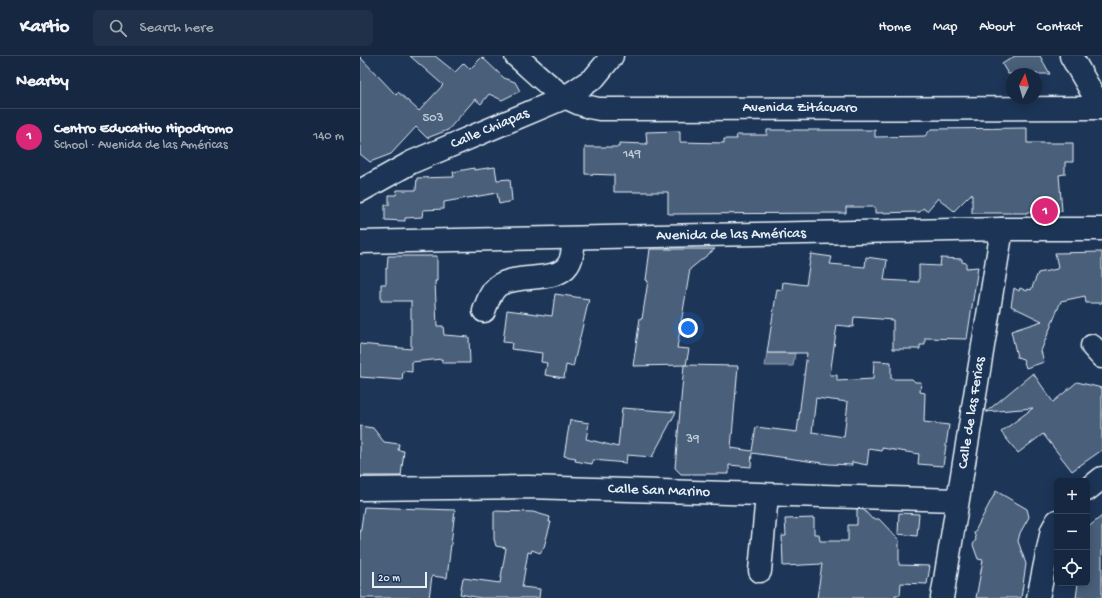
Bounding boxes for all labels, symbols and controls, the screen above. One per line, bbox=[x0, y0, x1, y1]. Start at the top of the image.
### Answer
search box bbox=[93, 10, 373, 46]
text: Kartio bbox=[20, 16, 69, 39]
icon: search bbox=[107, 17, 129, 39]
text: Search here bbox=[139, 19, 213, 37]
text: Home bbox=[879, 19, 911, 36]
text: Map bbox=[933, 19, 957, 36]
text: About bbox=[979, 19, 1015, 36]
text: Contact bbox=[1037, 19, 1082, 36]
north arrow bbox=[1006, 68, 1042, 104]
text: Nearby bbox=[16, 72, 69, 92]
street label: Avenida Zitácuaro bbox=[742, 99, 858, 117]
street label: Calle Chiapas bbox=[448, 104, 532, 154]
house number: 503 bbox=[423, 111, 444, 126]
text: Centro Educativo Hipodromo bbox=[54, 120, 233, 138]
text: 1 bbox=[26, 129, 32, 144]
text: 140 m bbox=[313, 129, 344, 144]
text: School · Avenida de las Américas bbox=[54, 138, 228, 153]
house number: 149 bbox=[622, 147, 641, 162]
pin: 1 bbox=[1032, 196, 1058, 226]
street label: Avenida de las Américas bbox=[656, 225, 807, 245]
your location bbox=[678, 318, 698, 338]
street label: Calle de las Ferias bbox=[954, 355, 990, 470]
house number: 39 bbox=[685, 432, 700, 447]
map controls bbox=[1054, 478, 1090, 586]
button: + bbox=[1054, 478, 1090, 514]
street label: Calle San Marino bbox=[607, 480, 711, 502]
button: − bbox=[1054, 514, 1090, 550]
button: locate bbox=[1054, 550, 1090, 586]
scale bar bbox=[372, 570, 427, 589]
text: 20 m bbox=[378, 573, 400, 585]

